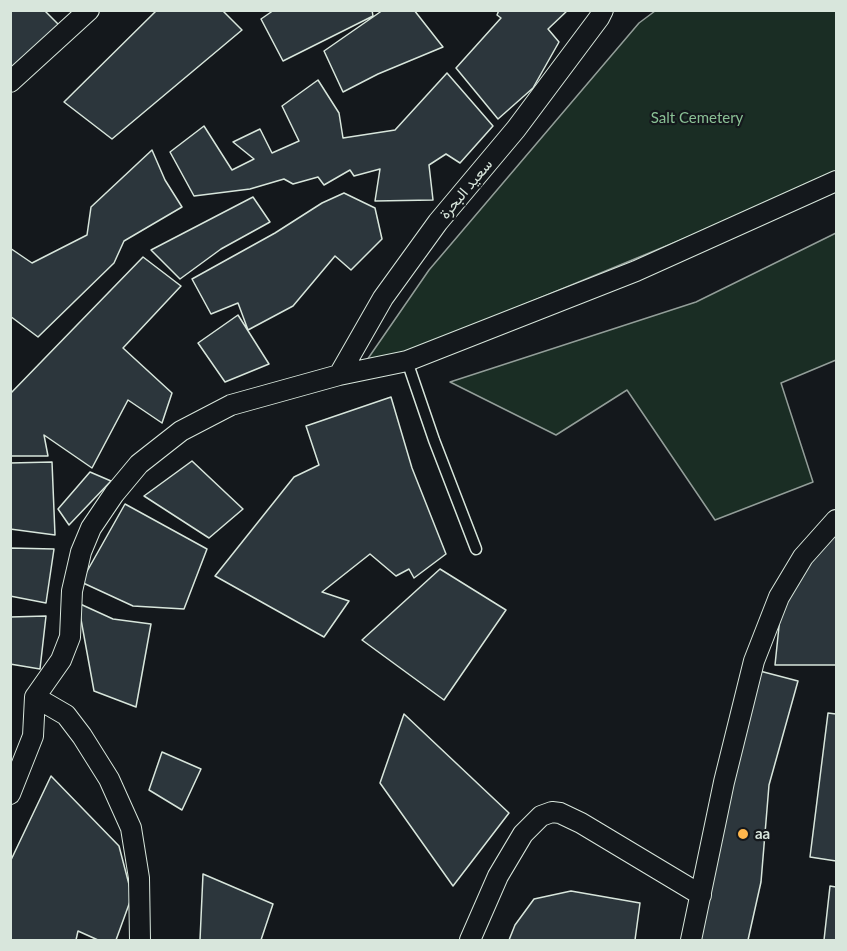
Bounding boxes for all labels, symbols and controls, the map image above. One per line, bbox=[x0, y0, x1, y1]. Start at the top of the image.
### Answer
park label: Salt Cemetery bbox=[651, 109, 743, 127]
street label: سعيد البحرة bbox=[436, 155, 496, 223]
place label: aa bbox=[755, 825, 770, 843]
marker: aa bbox=[736, 827, 750, 841]

